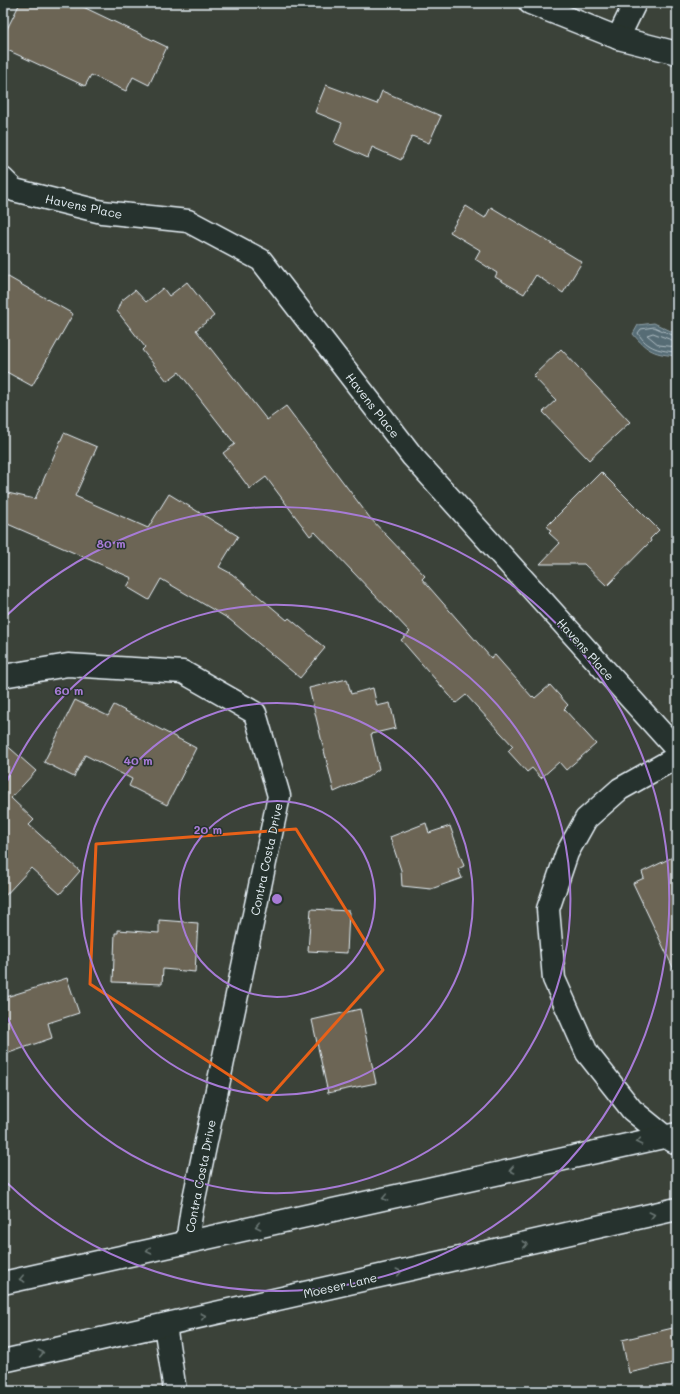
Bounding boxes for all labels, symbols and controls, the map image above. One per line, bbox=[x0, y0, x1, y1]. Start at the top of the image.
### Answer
street label: Havens Place bbox=[44, 190, 124, 222]
street label: Havens Place bbox=[343, 369, 403, 441]
text: 80 m bbox=[96, 535, 126, 551]
street label: Havens Place bbox=[554, 615, 618, 683]
text: 60 m bbox=[55, 682, 83, 698]
text: 40 m bbox=[123, 752, 153, 768]
street label: Contra Costa Drive bbox=[246, 801, 286, 917]
text: 20 m bbox=[194, 821, 222, 837]
centre of rings bbox=[270, 892, 284, 906]
street label: Contra Costa Drive bbox=[181, 1118, 219, 1234]
one-way arrow bbox=[636, 1137, 643, 1146]
one-way arrow bbox=[509, 1166, 515, 1174]
one-way arrow bbox=[382, 1194, 388, 1202]
one-way arrow bbox=[649, 1212, 655, 1220]
one-way arrow bbox=[255, 1222, 261, 1230]
one-way arrow bbox=[522, 1240, 529, 1248]
one-way arrow bbox=[146, 1246, 153, 1254]
street label: Moeser Lane bbox=[302, 1269, 378, 1301]
one-way arrow bbox=[395, 1269, 402, 1277]
one-way arrow bbox=[19, 1274, 26, 1282]
one-way arrow bbox=[200, 1313, 207, 1321]
one-way arrow bbox=[38, 1349, 44, 1357]

